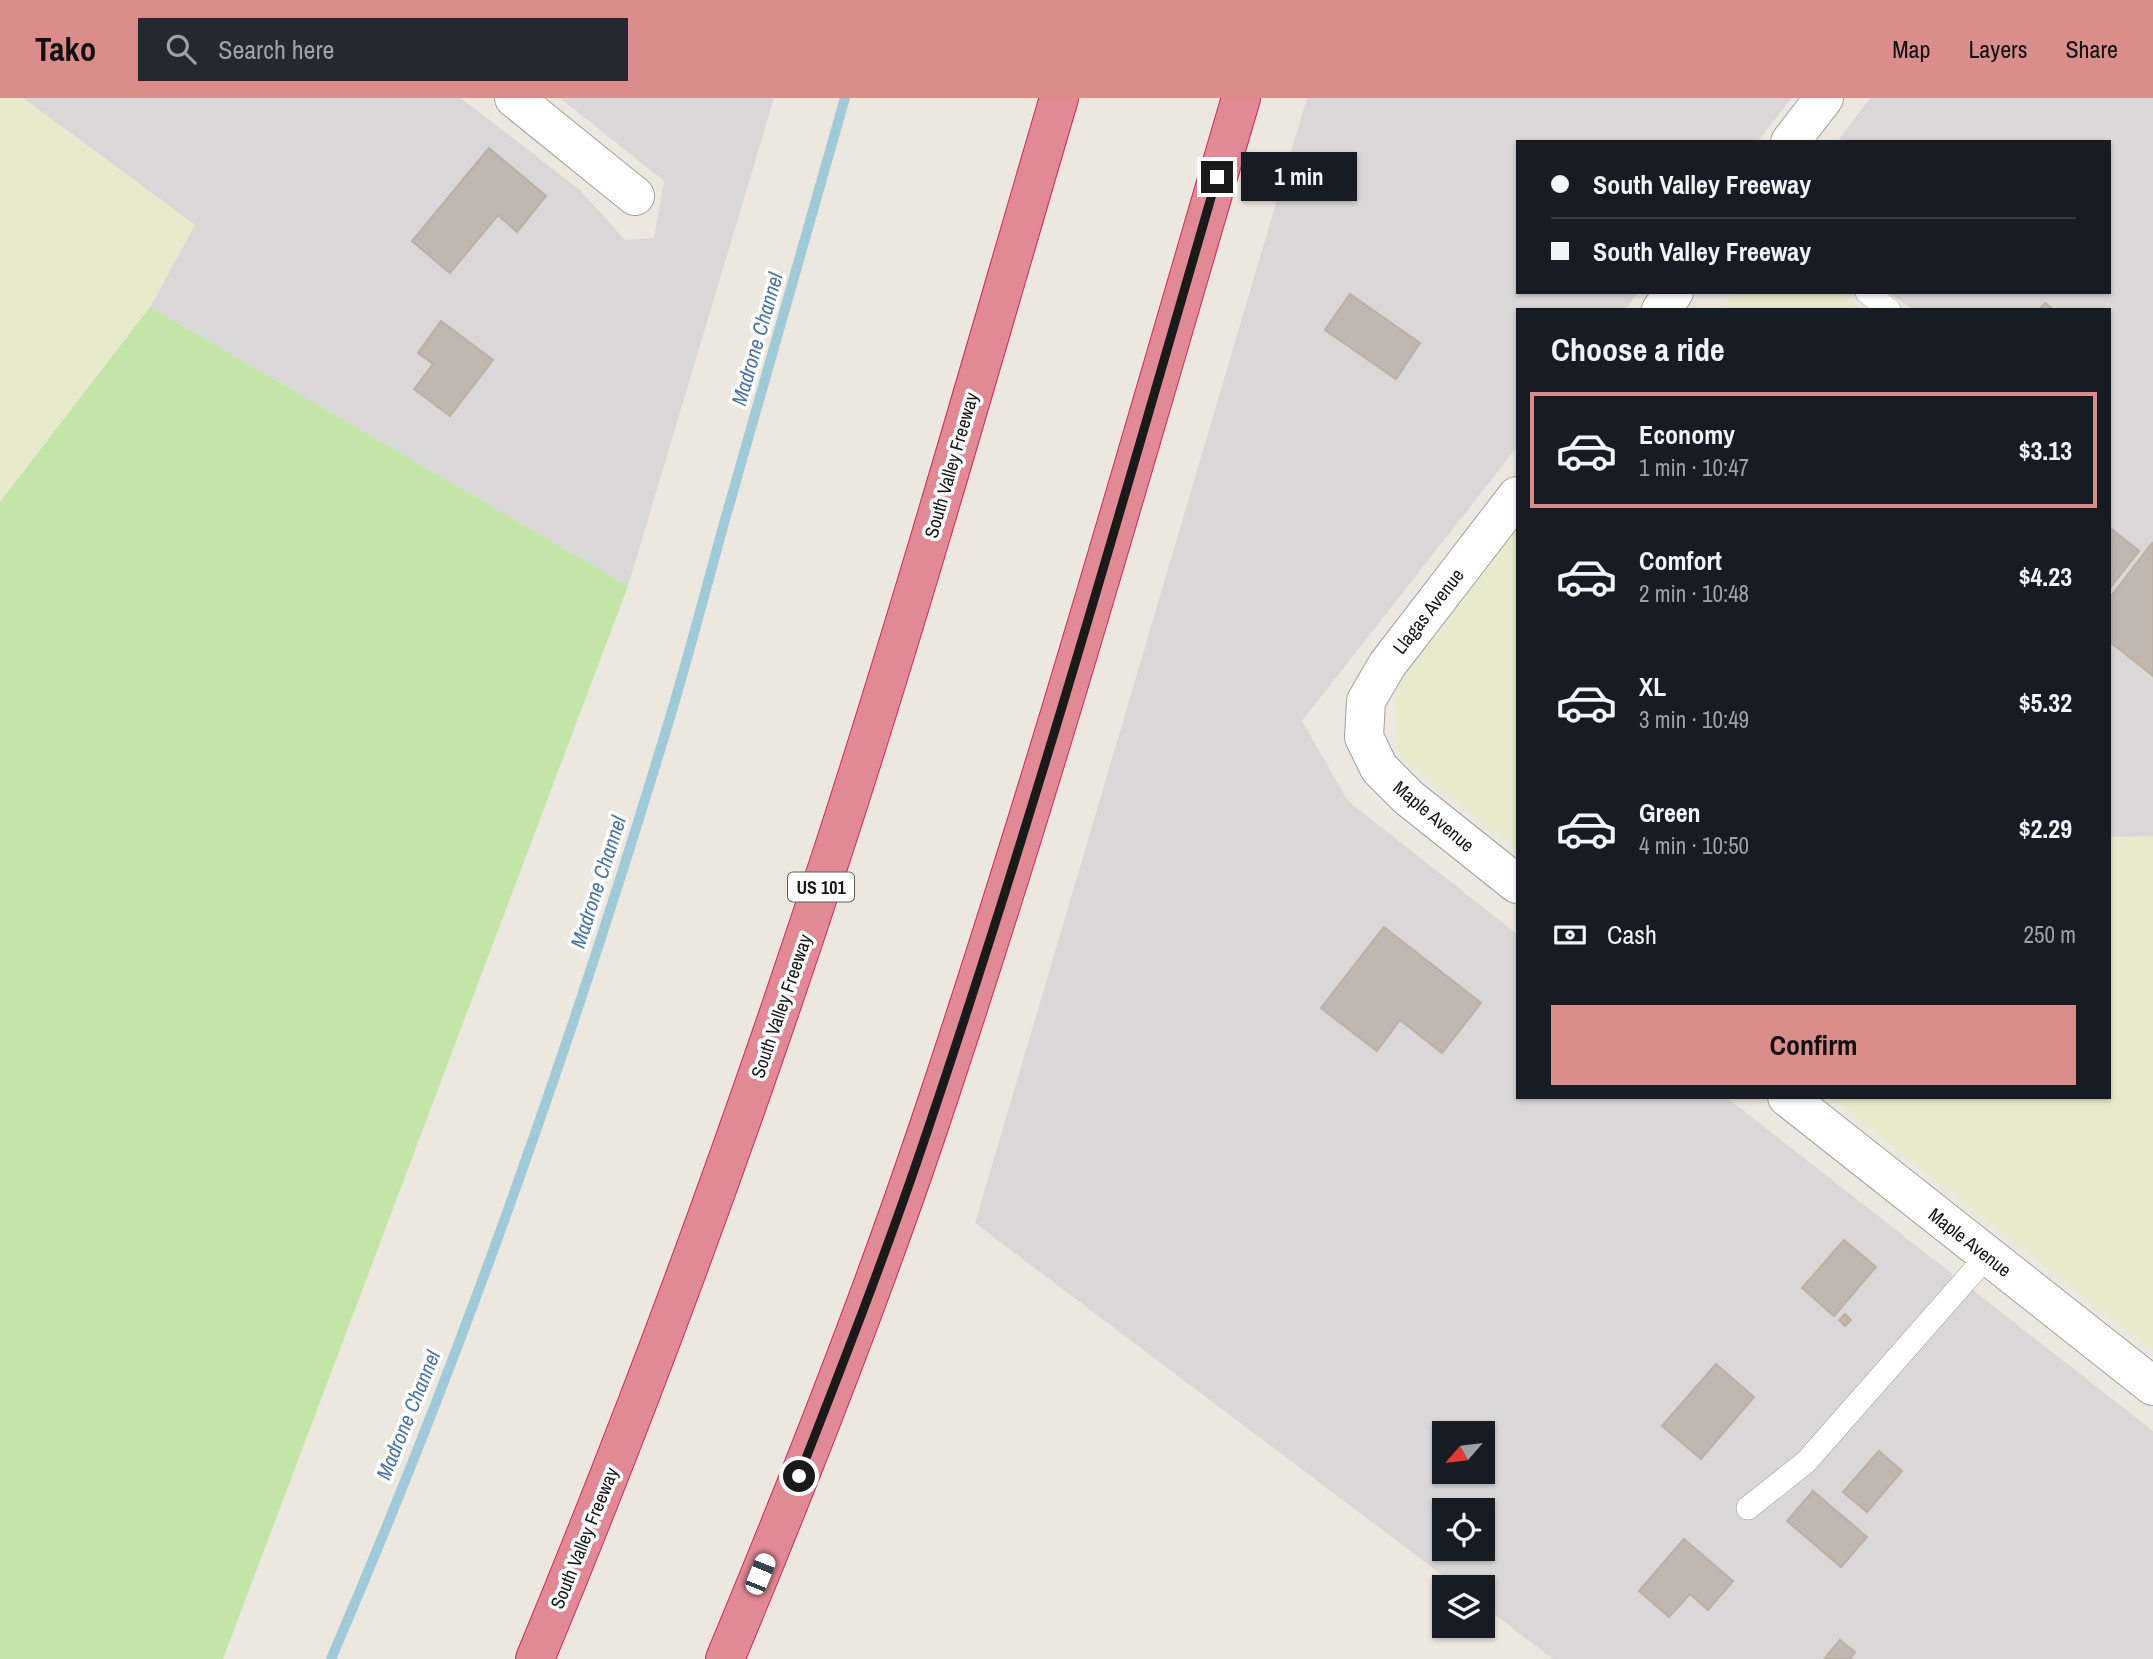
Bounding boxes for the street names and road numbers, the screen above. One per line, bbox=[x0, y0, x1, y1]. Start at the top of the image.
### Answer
street label: South Valley Freeway bbox=[918, 389, 984, 541]
street label: Llagas Avenue bbox=[1386, 563, 1470, 659]
street label: Maple Avenue bbox=[1388, 774, 1480, 858]
road number: US 101 bbox=[788, 872, 854, 902]
street label: South Valley Freeway bbox=[744, 930, 818, 1081]
street label: Maple Avenue bbox=[1923, 1201, 2017, 1283]
street label: South Valley Freeway bbox=[544, 1463, 624, 1613]

